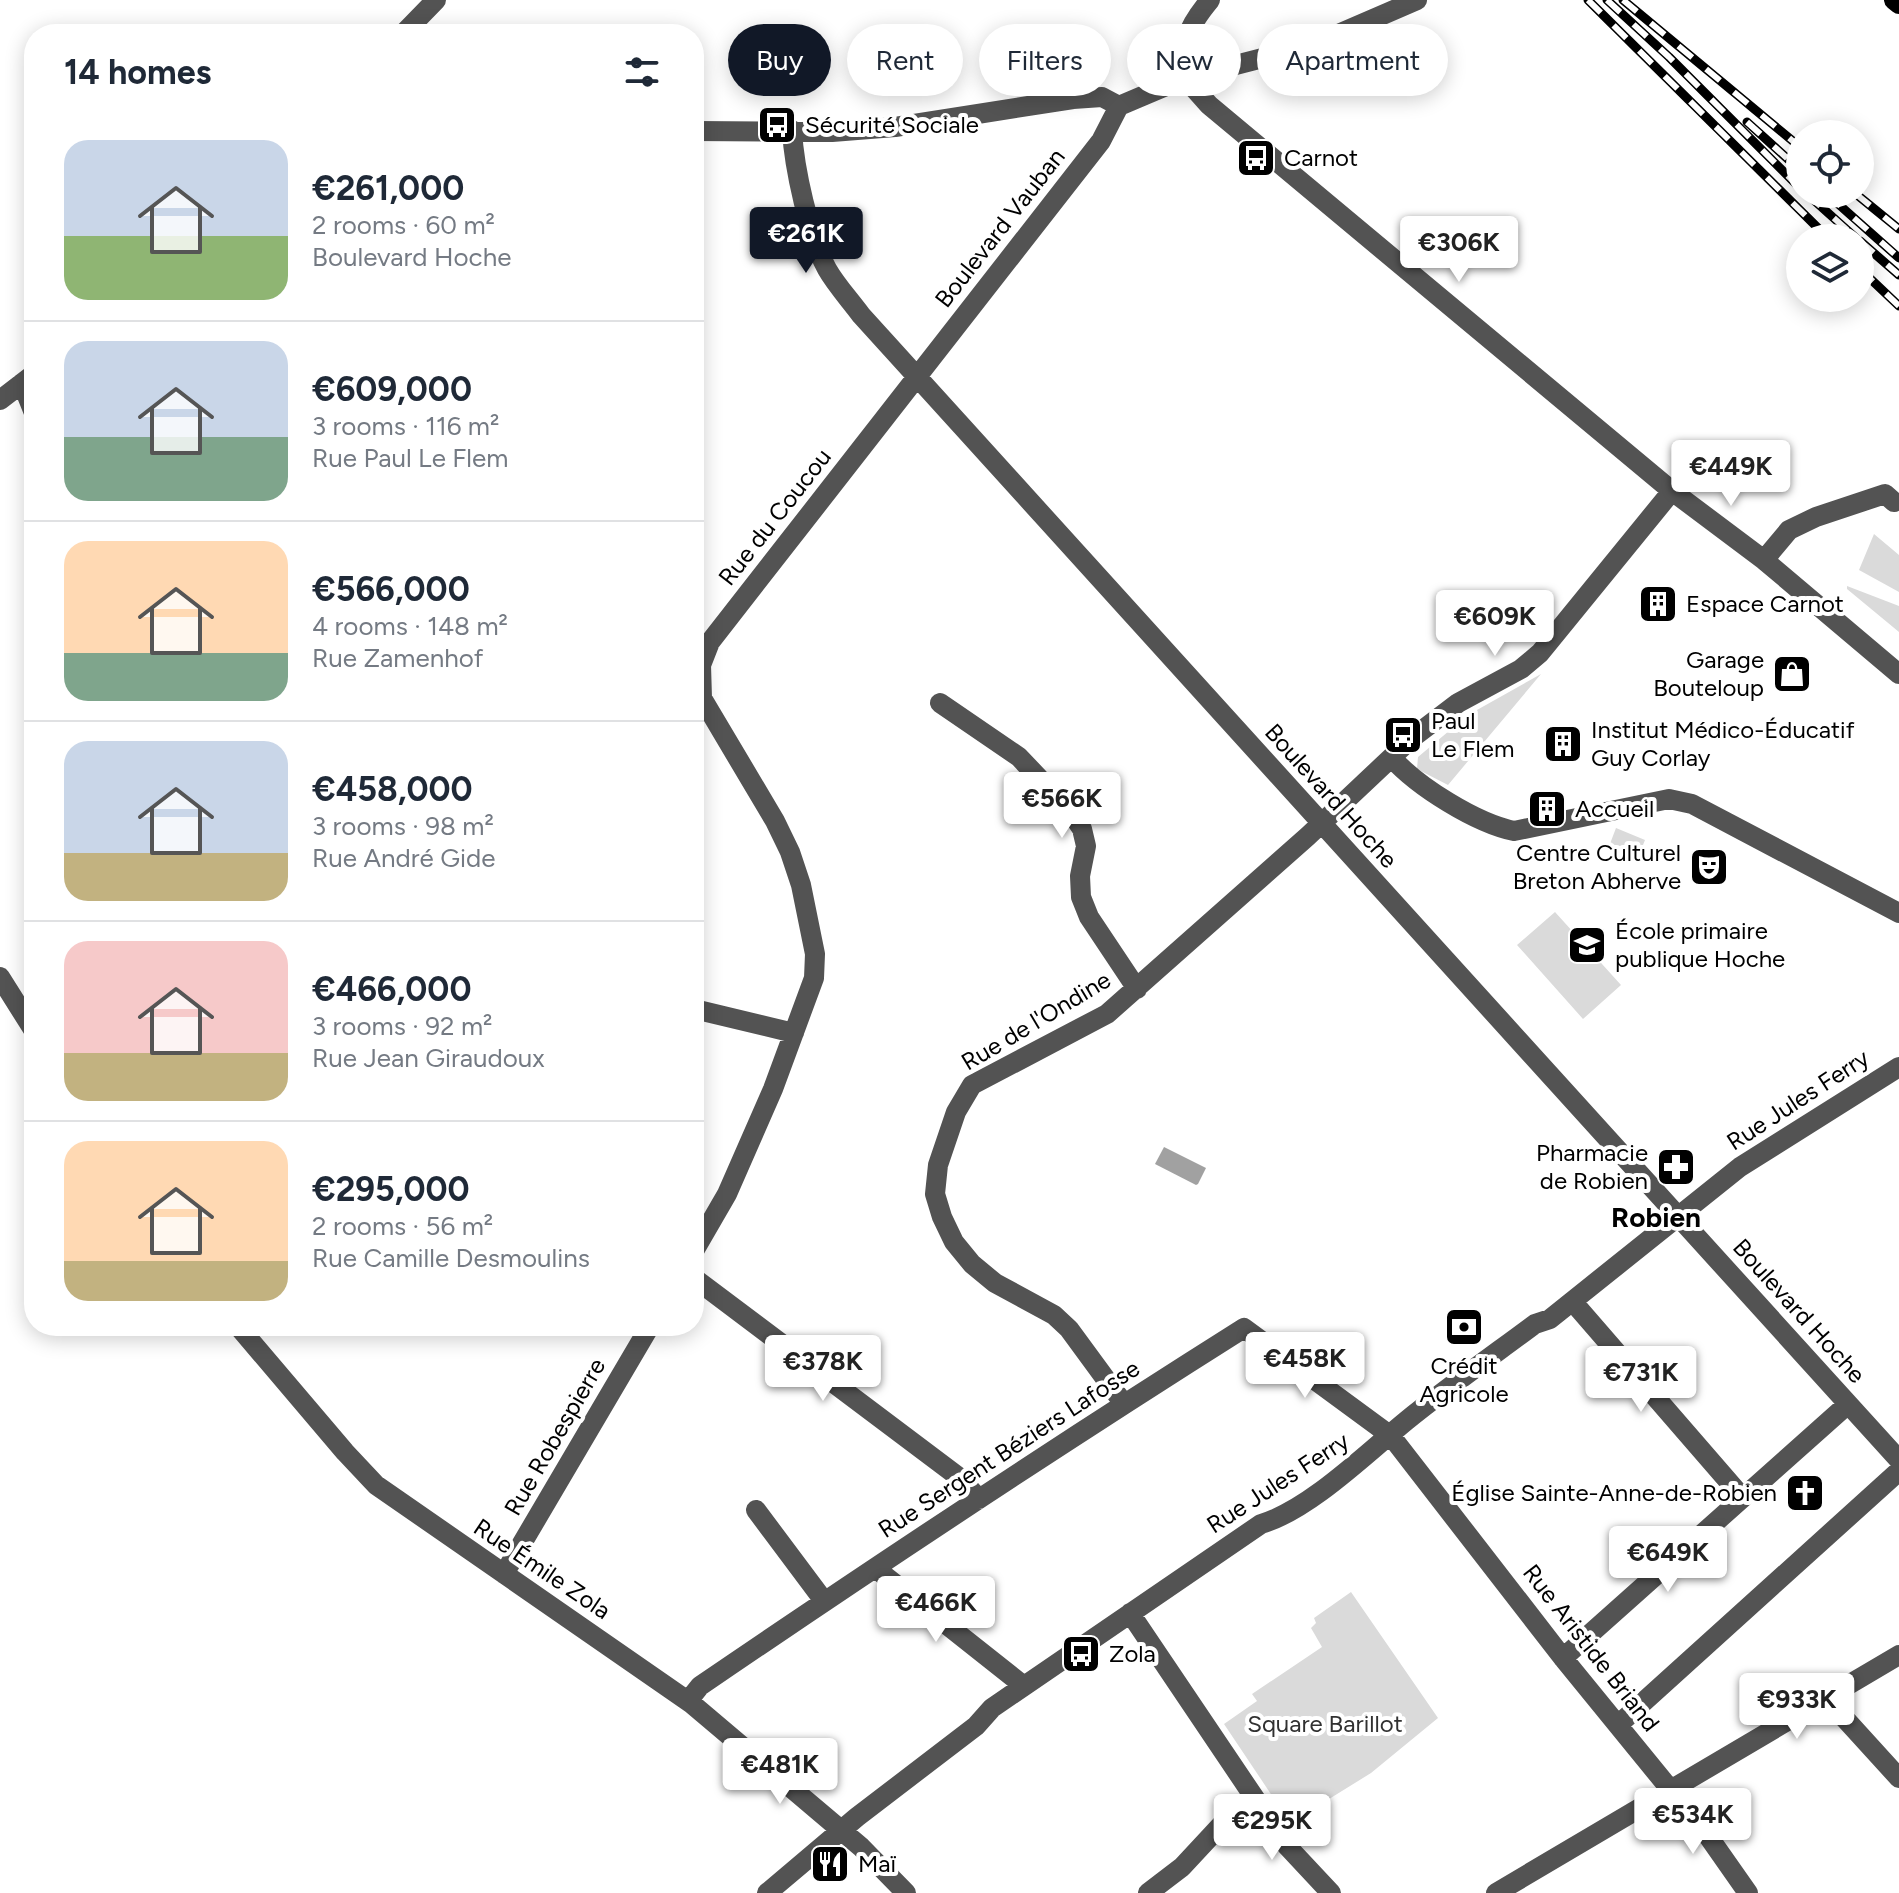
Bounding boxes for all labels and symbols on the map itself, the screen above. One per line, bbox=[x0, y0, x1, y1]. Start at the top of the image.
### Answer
bus stop icon: Sécurité Sociale bbox=[756, 104, 798, 146]
place label: Sécurité Sociale bbox=[805, 110, 979, 139]
bus stop icon: Carnot bbox=[1235, 137, 1277, 179]
street label: Boulevard Vauban bbox=[929, 142, 1071, 313]
place label: Carnot bbox=[1284, 143, 1358, 172]
pin: €261K bbox=[750, 207, 862, 275]
pin: €306K bbox=[1403, 216, 1515, 284]
pin: €449K bbox=[1675, 440, 1787, 508]
street label: Rue du Coucou bbox=[712, 442, 837, 591]
building icon: Espace Carnot bbox=[1637, 583, 1679, 625]
place label: Espace Carnot bbox=[1686, 589, 1844, 618]
pin: €609K bbox=[1439, 590, 1551, 658]
place label: Garage Bouteloup bbox=[1653, 645, 1764, 702]
shop icon: Garage Bouteloup bbox=[1771, 653, 1813, 695]
place label: Paul Le Flem bbox=[1431, 706, 1514, 763]
bus stop icon: Paul Le Flem bbox=[1382, 714, 1424, 756]
place label: Institut Médico-Éducatif Guy Corlay bbox=[1591, 715, 1855, 772]
street label: Boulevard Hoche bbox=[1259, 718, 1404, 874]
building icon: Institut Médico-Éducatif Guy Corlay bbox=[1542, 723, 1584, 765]
pin: €566K bbox=[1006, 772, 1118, 840]
building icon: Accueil bbox=[1526, 788, 1568, 830]
place label: Accueil bbox=[1575, 794, 1654, 823]
place label: Centre Culturel Breton Abherve bbox=[1513, 838, 1681, 895]
theatre icon: Centre Culturel Breton Abherve bbox=[1688, 846, 1730, 888]
place label: École primaire publique Hoche bbox=[1615, 916, 1785, 973]
school or university icon: École primaire publique Hoche bbox=[1566, 924, 1608, 966]
street label: Rue de l'Ondine bbox=[956, 965, 1116, 1076]
street label: Rue Jules Ferry bbox=[1721, 1043, 1875, 1156]
place label: Pharmacie de Robien bbox=[1536, 1138, 1648, 1195]
pharmacy icon: Pharmacie de Robien bbox=[1655, 1146, 1697, 1188]
district label: Robien bbox=[1611, 1200, 1701, 1234]
street label: Boulevard Hoche bbox=[1727, 1233, 1872, 1389]
bank icon: Crédit Agricole bbox=[1443, 1306, 1485, 1348]
pin: €458K bbox=[1249, 1332, 1361, 1400]
pin: €378K bbox=[767, 1335, 879, 1403]
pin: €731K bbox=[1585, 1346, 1697, 1414]
place label: Crédit Agricole bbox=[1419, 1351, 1509, 1408]
street label: Rue Robespierre bbox=[498, 1353, 611, 1521]
street label: Rue Sergent Béziers Lafosse bbox=[873, 1353, 1145, 1544]
street label: Rue Jules Ferry bbox=[1201, 1426, 1355, 1539]
church icon: Église Sainte-Anne-de-Robien bbox=[1784, 1472, 1826, 1514]
place label: Église Sainte-Anne-de-Robien bbox=[1451, 1478, 1777, 1507]
street label: Rue Émile Zola bbox=[468, 1512, 616, 1625]
pin: €649K bbox=[1612, 1526, 1724, 1594]
street label: Rue Aristide Briand bbox=[1517, 1558, 1666, 1737]
pin: €466K bbox=[880, 1576, 992, 1644]
bus stop icon: Zola bbox=[1060, 1633, 1102, 1675]
place label: Zola bbox=[1109, 1639, 1156, 1668]
pin: €933K bbox=[1741, 1673, 1853, 1741]
park label: Square Barillot bbox=[1247, 1709, 1403, 1738]
pin: €481K bbox=[724, 1738, 836, 1806]
pin: €534K bbox=[1637, 1788, 1749, 1856]
pin: €295K bbox=[1216, 1794, 1328, 1862]
restaurant icon: Maï bbox=[809, 1843, 851, 1885]
place label: Maï bbox=[858, 1849, 897, 1878]

